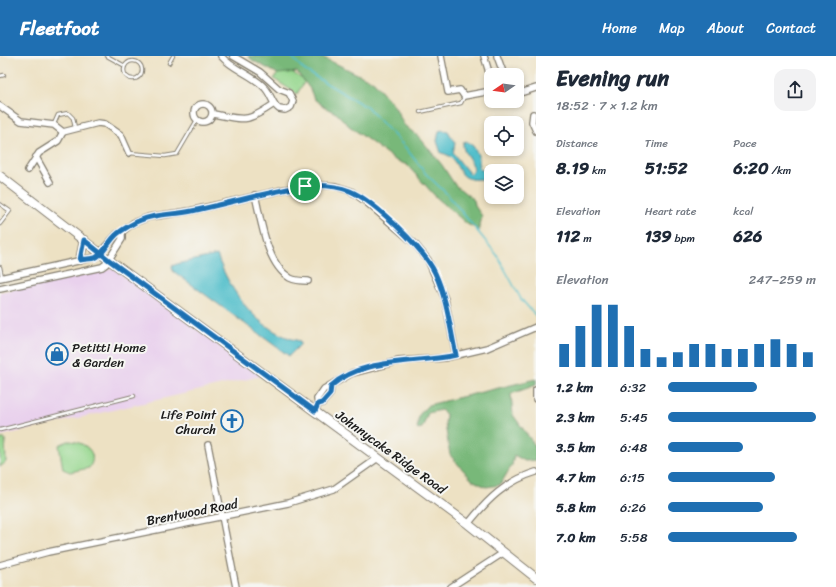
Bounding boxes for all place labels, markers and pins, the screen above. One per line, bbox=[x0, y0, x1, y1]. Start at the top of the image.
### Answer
pin bbox=[288, 169, 322, 203]
place label: Petitti Home & Garden bbox=[72, 336, 146, 374]
shop icon: Petitti Home & Garden bbox=[44, 341, 70, 367]
place label: Life Point Church bbox=[161, 403, 217, 441]
church icon: Life Point Church bbox=[219, 408, 245, 434]

